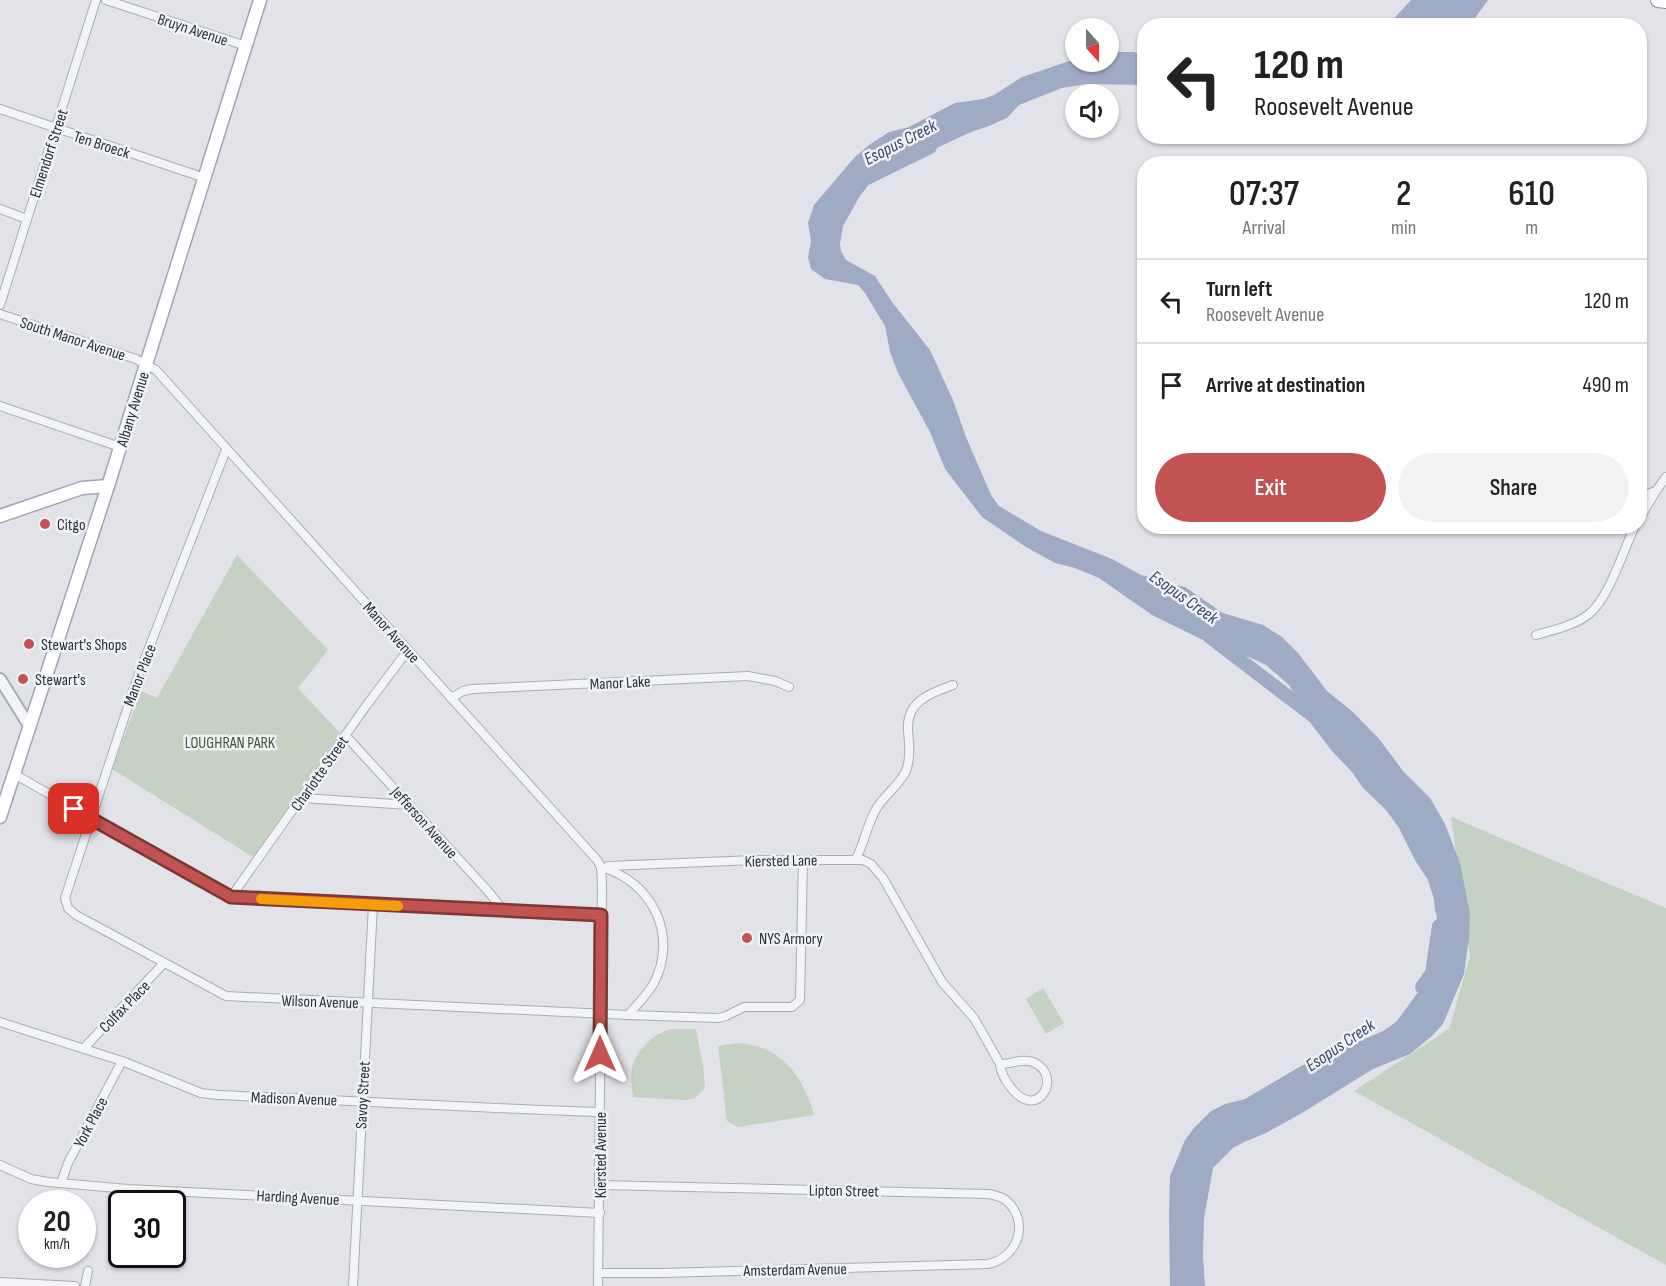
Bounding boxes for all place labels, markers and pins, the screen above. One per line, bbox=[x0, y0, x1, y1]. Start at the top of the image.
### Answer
place label: Citgo bbox=[57, 516, 86, 535]
marker: Citgo bbox=[38, 517, 52, 531]
place label: Stewart's Shops bbox=[41, 636, 127, 655]
marker: Stewart's Shops bbox=[22, 637, 36, 651]
place label: Stewart's bbox=[35, 671, 86, 690]
marker: Stewart's bbox=[16, 672, 30, 686]
pin bbox=[48, 783, 99, 834]
place label: NYS Armory bbox=[759, 930, 823, 949]
marker: NYS Armory bbox=[740, 931, 754, 945]

